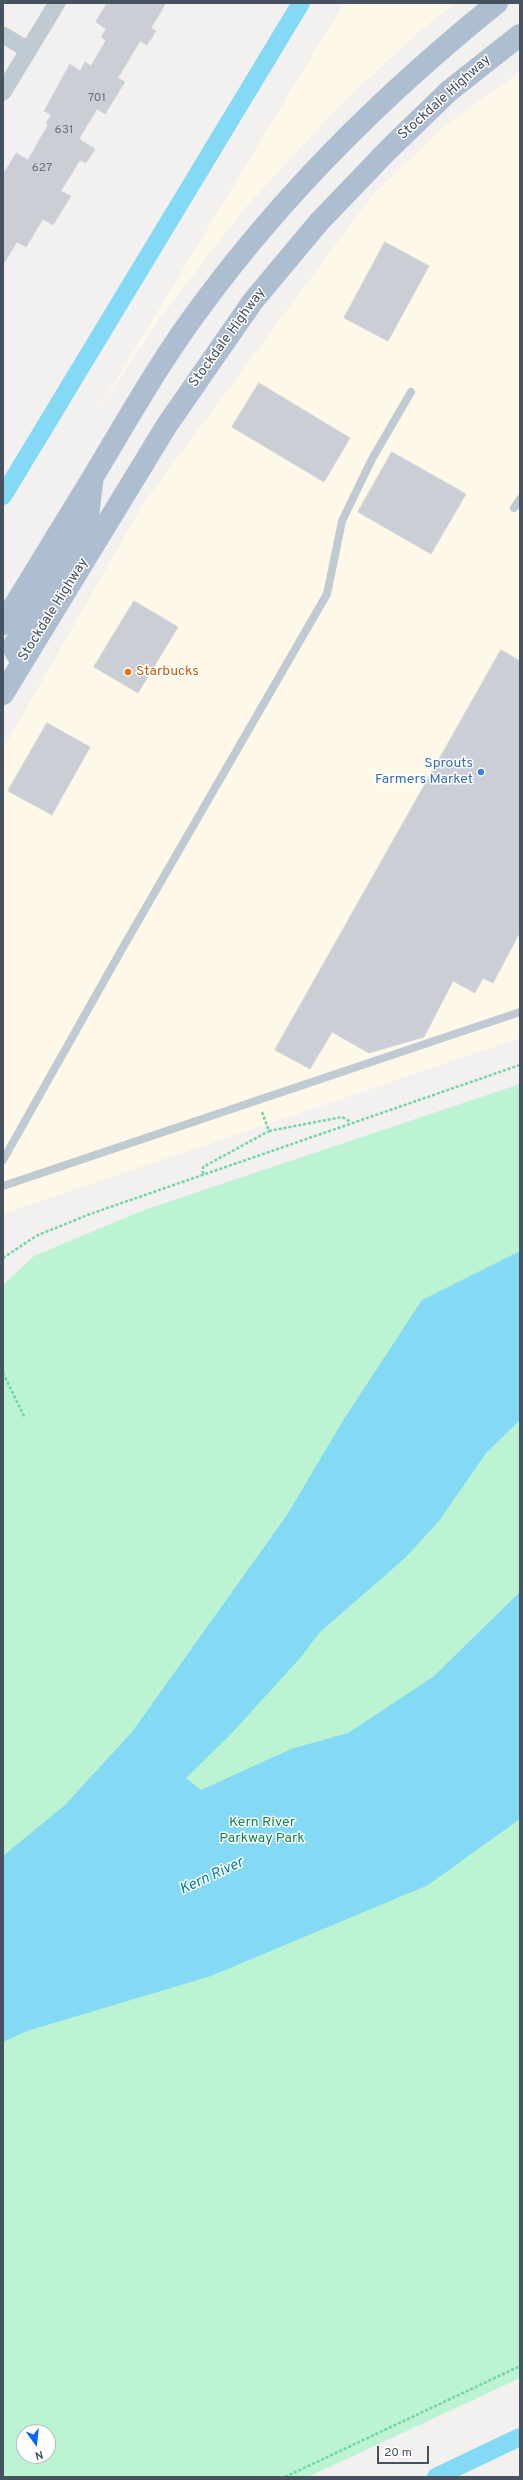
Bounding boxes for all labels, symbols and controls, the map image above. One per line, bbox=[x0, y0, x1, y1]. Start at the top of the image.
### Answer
street label: Stockdale Highway bbox=[395, 52, 495, 144]
house number: 701 bbox=[88, 92, 106, 106]
house number: 631 bbox=[55, 124, 73, 138]
house number: 627 bbox=[32, 162, 52, 176]
street label: Stockdale Highway bbox=[186, 285, 270, 391]
street label: Stockdale Highway bbox=[15, 555, 93, 665]
place label: Starbucks bbox=[136, 664, 199, 680]
marker: Starbucks bbox=[123, 667, 133, 677]
place label: Sprouts Farmers Market bbox=[375, 756, 473, 788]
marker: Sprouts Farmers Market bbox=[476, 767, 486, 777]
park label: Kern River Parkway Park bbox=[219, 1815, 305, 1848]
water label: Kern River bbox=[177, 1854, 247, 1900]
north arrow bbox=[16, 2424, 56, 2464]
scale bar bbox=[379, 2438, 431, 2464]
text: 20 m bbox=[384, 2445, 412, 2461]
text: N bbox=[33, 2447, 44, 2462]

